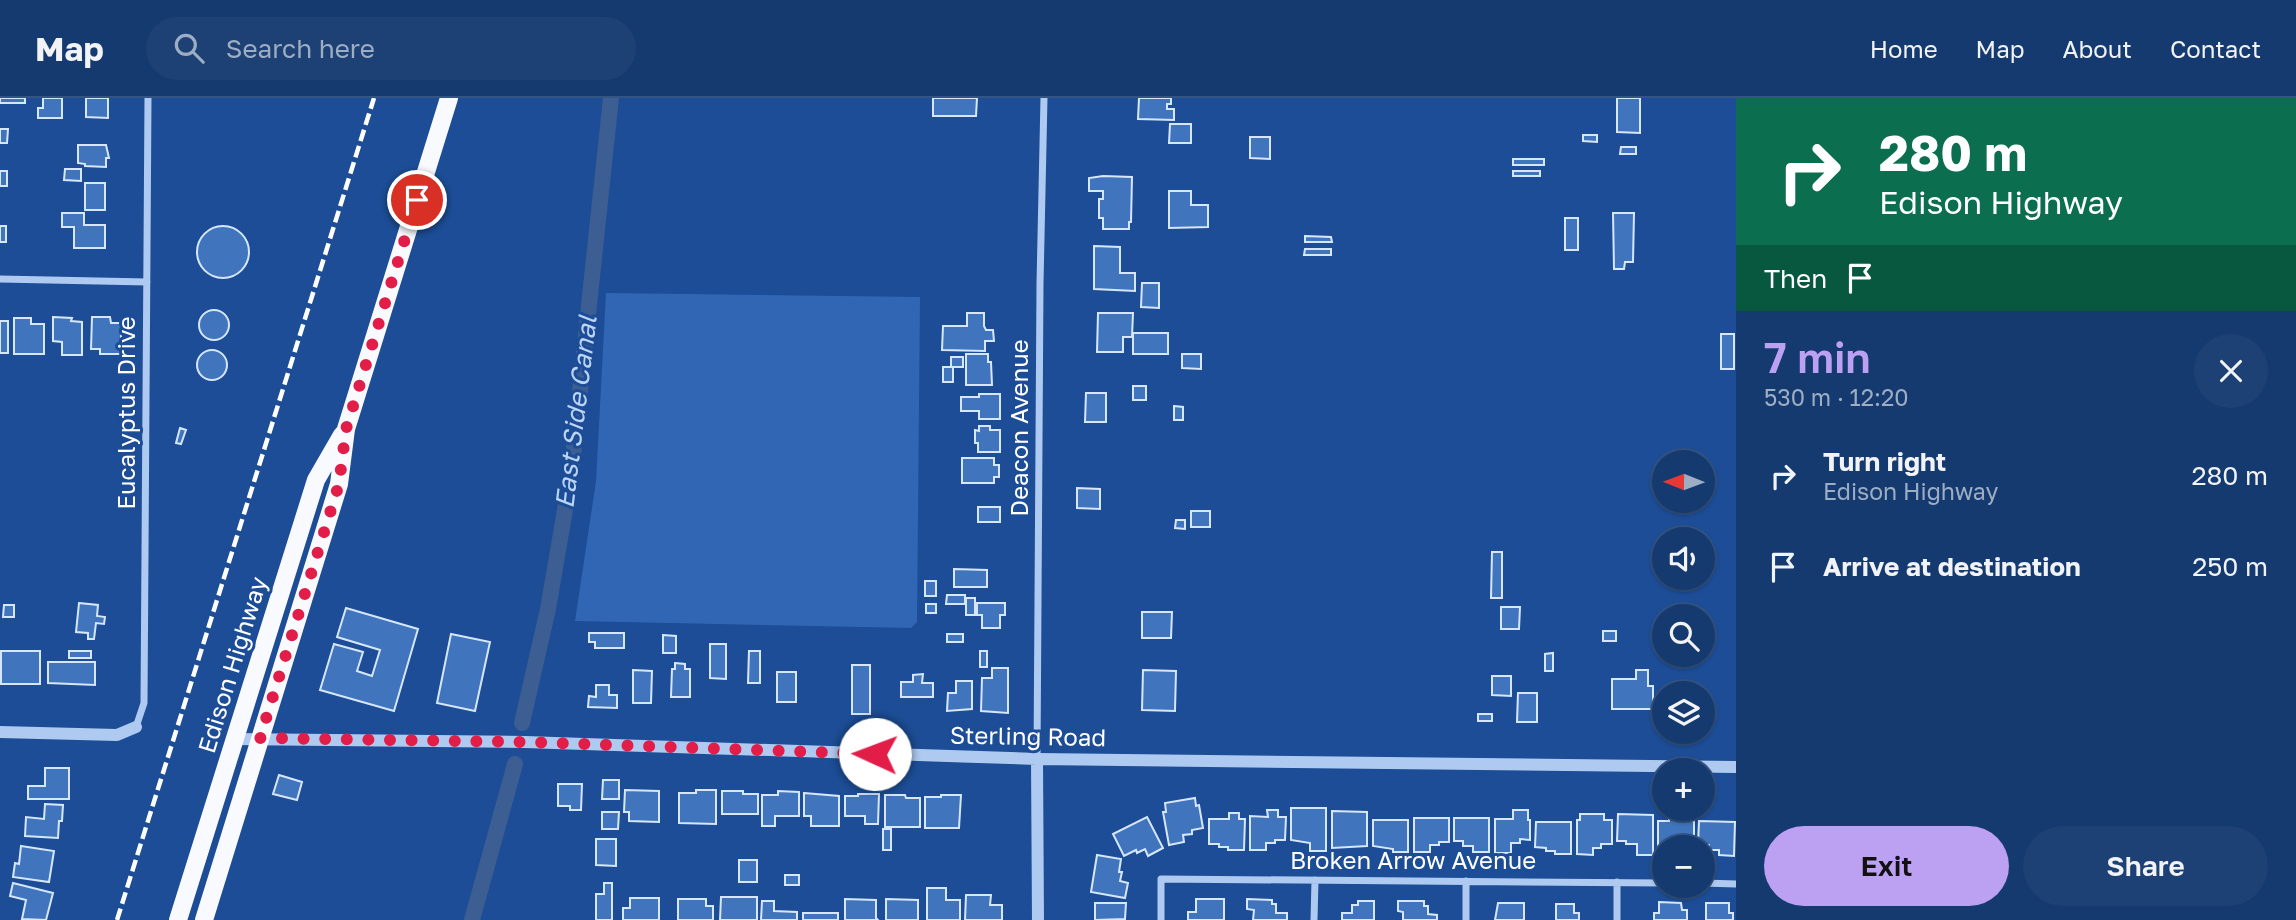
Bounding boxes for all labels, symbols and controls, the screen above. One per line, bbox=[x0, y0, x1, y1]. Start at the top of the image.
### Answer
search box bbox=[146, 17, 636, 80]
text: Map bbox=[35, 29, 104, 68]
icon: search bbox=[170, 29, 208, 67]
text: Search here bbox=[226, 33, 375, 64]
text: Home bbox=[1870, 34, 1938, 63]
text: Map bbox=[1976, 34, 2025, 63]
text: About bbox=[2063, 34, 2132, 63]
text: Contact bbox=[2170, 34, 2261, 63]
text: 280 m bbox=[1879, 123, 2027, 182]
icon: right bbox=[1764, 126, 1855, 217]
pin bbox=[387, 170, 447, 230]
icon: arrive bbox=[398, 181, 436, 219]
text: Edison Highway bbox=[1879, 183, 2123, 221]
icon: arrive bbox=[1841, 259, 1879, 297]
text: Then bbox=[1764, 263, 1827, 294]
water label: East Side Canal bbox=[548, 312, 603, 510]
street label: Eucalyptus Drive bbox=[111, 316, 140, 510]
text: 7 min bbox=[1764, 332, 1871, 382]
button: close bbox=[2194, 334, 2268, 408]
street label: Deacon Avenue bbox=[1004, 339, 1033, 517]
text: 530 m · 12:20 bbox=[1764, 383, 1909, 411]
text: Turn right bbox=[1823, 446, 1946, 477]
north arrow bbox=[1652, 450, 1715, 513]
map controls bbox=[1652, 450, 1715, 898]
icon: right bbox=[1764, 457, 1802, 495]
text: 280 m bbox=[2191, 460, 2268, 491]
text: Edison Highway bbox=[1823, 477, 1998, 505]
button: sound bbox=[1652, 527, 1715, 590]
icon: arrive bbox=[1764, 548, 1802, 586]
text: Arrive at destination bbox=[1823, 551, 2081, 582]
text: 250 m bbox=[2192, 551, 2268, 582]
street label: Edison Highway bbox=[191, 573, 272, 756]
button: search bbox=[1652, 604, 1715, 667]
button: layers bbox=[1652, 681, 1715, 744]
position arrow bbox=[838, 717, 912, 791]
street label: Sterling Road bbox=[950, 720, 1106, 751]
button: + bbox=[1652, 758, 1715, 821]
button: Exit bbox=[1764, 826, 2009, 906]
button: Share bbox=[2023, 826, 2268, 906]
button: − bbox=[1652, 835, 1715, 898]
street label: Broken Arrow Avenue bbox=[1290, 845, 1536, 874]

